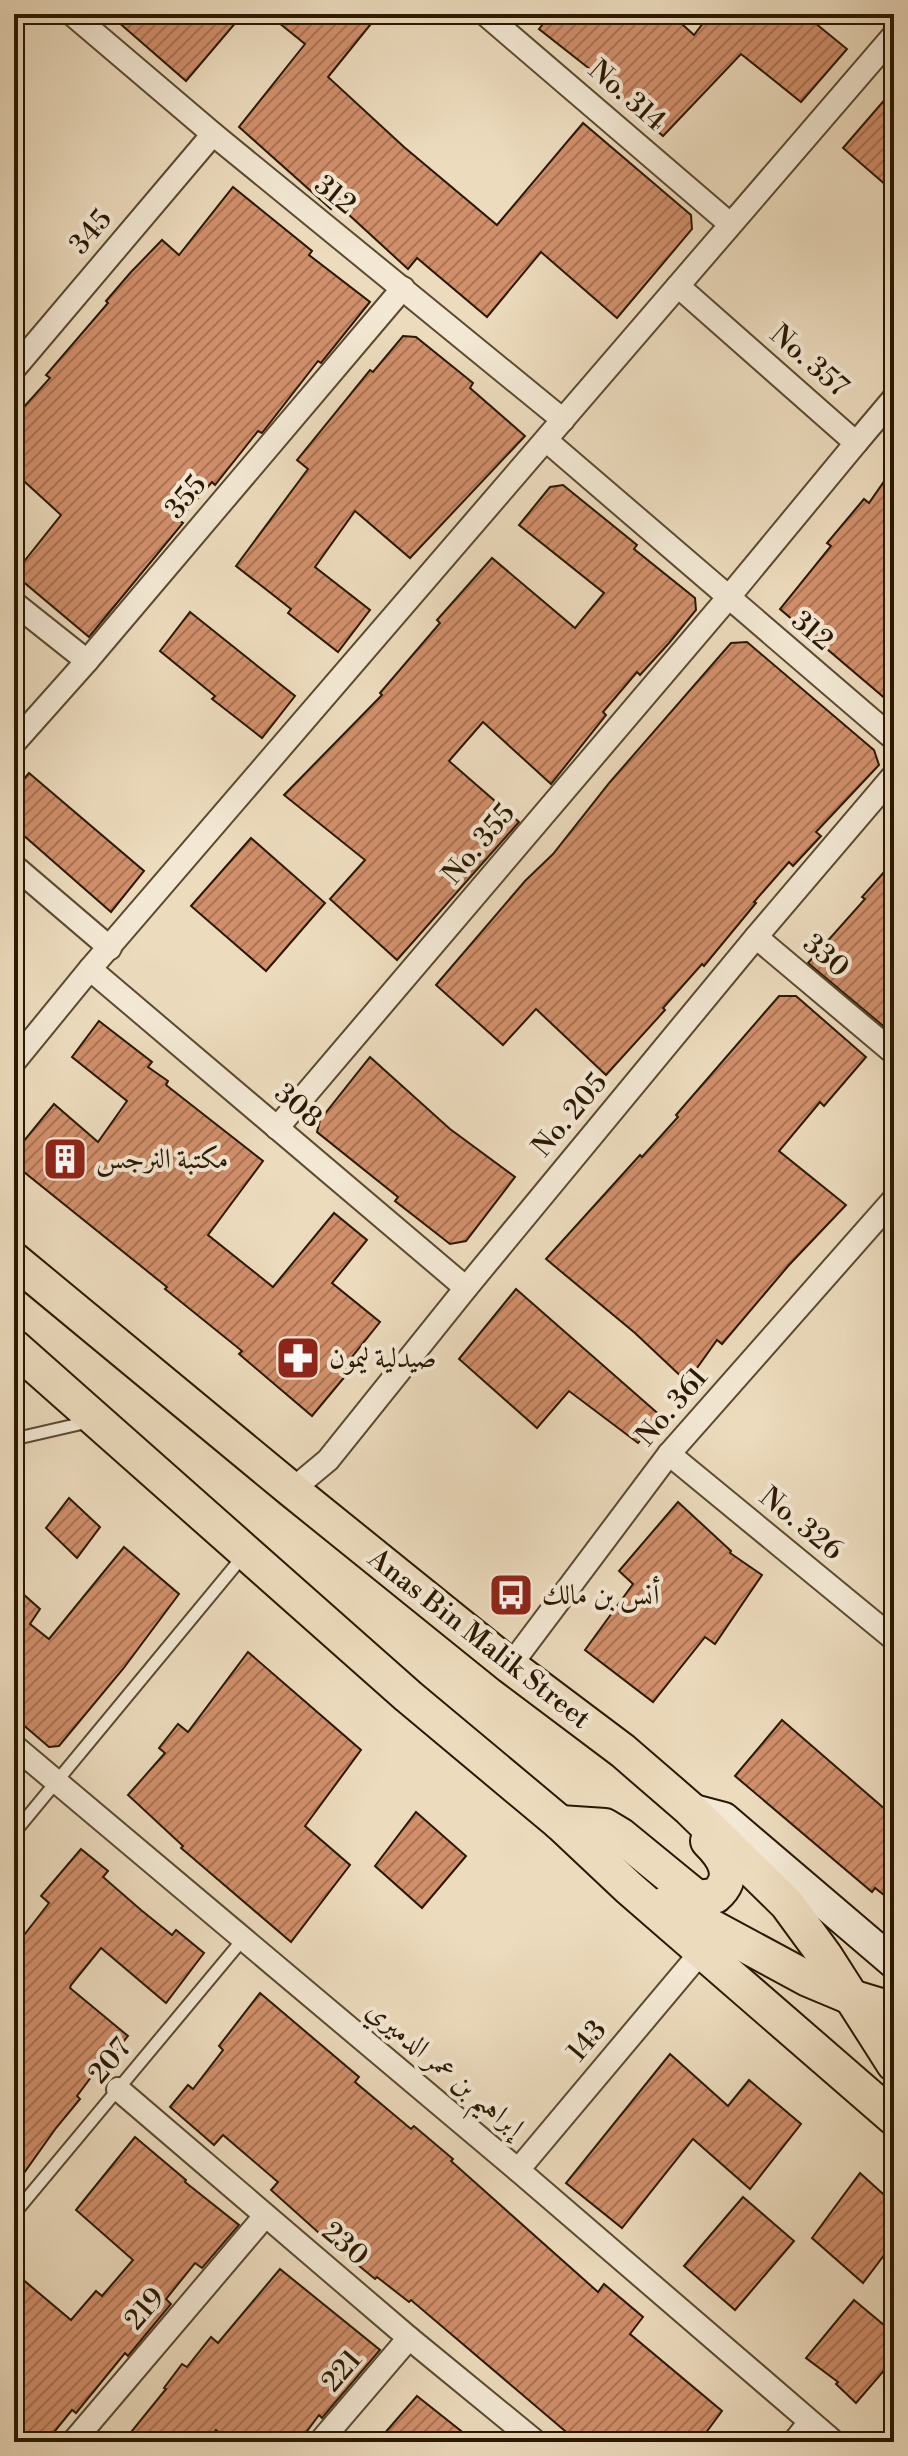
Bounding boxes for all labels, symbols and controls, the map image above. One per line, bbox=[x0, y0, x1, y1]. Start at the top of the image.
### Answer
street label: No. 314 bbox=[581, 53, 673, 139]
street label: 312 bbox=[307, 168, 363, 222]
street label: 345 bbox=[62, 202, 120, 262]
street label: No. 357 bbox=[763, 317, 855, 405]
street label: 355 bbox=[158, 468, 214, 526]
street label: 312 bbox=[784, 604, 840, 658]
street label: No. 355 bbox=[435, 796, 523, 892]
street label: 330 bbox=[796, 927, 856, 985]
street label: No. 205 bbox=[525, 1066, 615, 1164]
street label: 308 bbox=[267, 1076, 329, 1136]
building icon: مكتبة النرجس bbox=[41, 1135, 89, 1183]
place label: مكتبة النرجس bbox=[96, 1142, 228, 1177]
pharmacy icon: صيدلية ليمون bbox=[274, 1334, 322, 1382]
place label: صيدلية ليمون bbox=[329, 1341, 436, 1376]
street label: No. 361 bbox=[629, 1361, 715, 1453]
street label: No. 326 bbox=[752, 1480, 850, 1568]
street label: Anas Bin Malik Street bbox=[360, 1541, 597, 1737]
bus stop icon: أنس بن مالك bbox=[487, 1571, 535, 1619]
place label: أنس بن مالك bbox=[542, 1575, 660, 1613]
street label: إبراهيم بن عمر الدميري bbox=[353, 1993, 532, 2153]
street label: 143 bbox=[560, 2013, 614, 2069]
street label: 207 bbox=[81, 2031, 139, 2091]
street label: 230 bbox=[315, 2215, 375, 2273]
street label: 219 bbox=[117, 2281, 173, 2337]
street label: 221 bbox=[314, 2343, 370, 2399]

